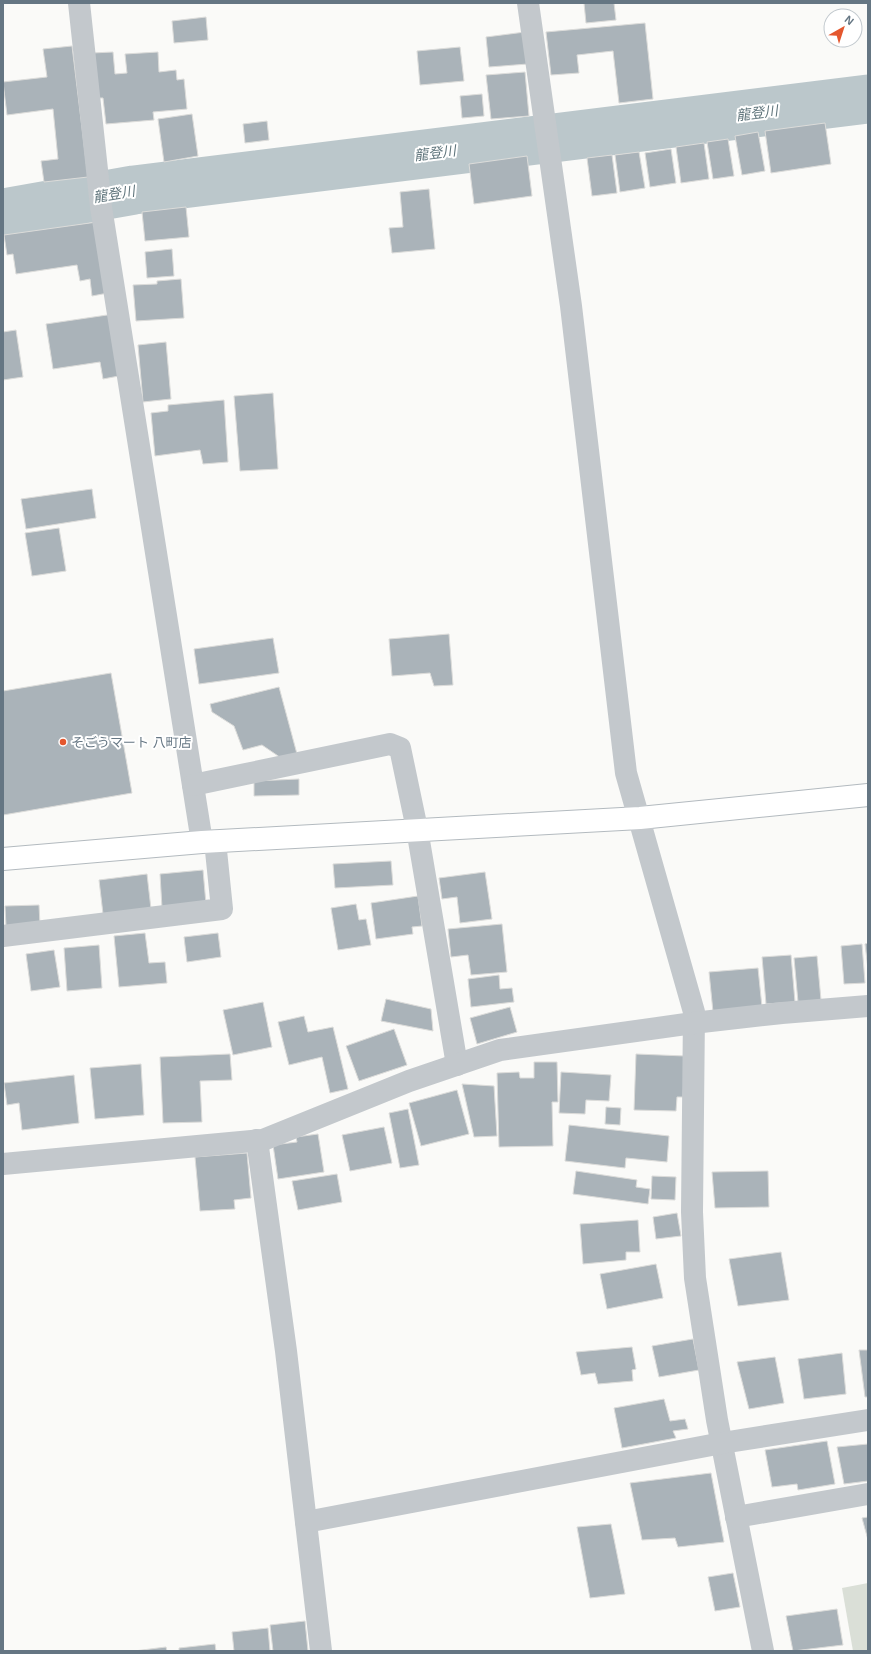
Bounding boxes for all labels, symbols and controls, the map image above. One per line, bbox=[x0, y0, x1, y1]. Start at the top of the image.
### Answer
north arrow bbox=[823, 8, 863, 48]
text: N bbox=[842, 13, 856, 27]
water label: 龍登川 bbox=[735, 102, 781, 123]
water label: 龍登川 bbox=[413, 142, 459, 163]
water label: 龍登川 bbox=[92, 183, 138, 205]
place label: そごうマート 八町店 bbox=[71, 735, 192, 750]
marker: そごうマート 八町店 bbox=[58, 737, 68, 747]

